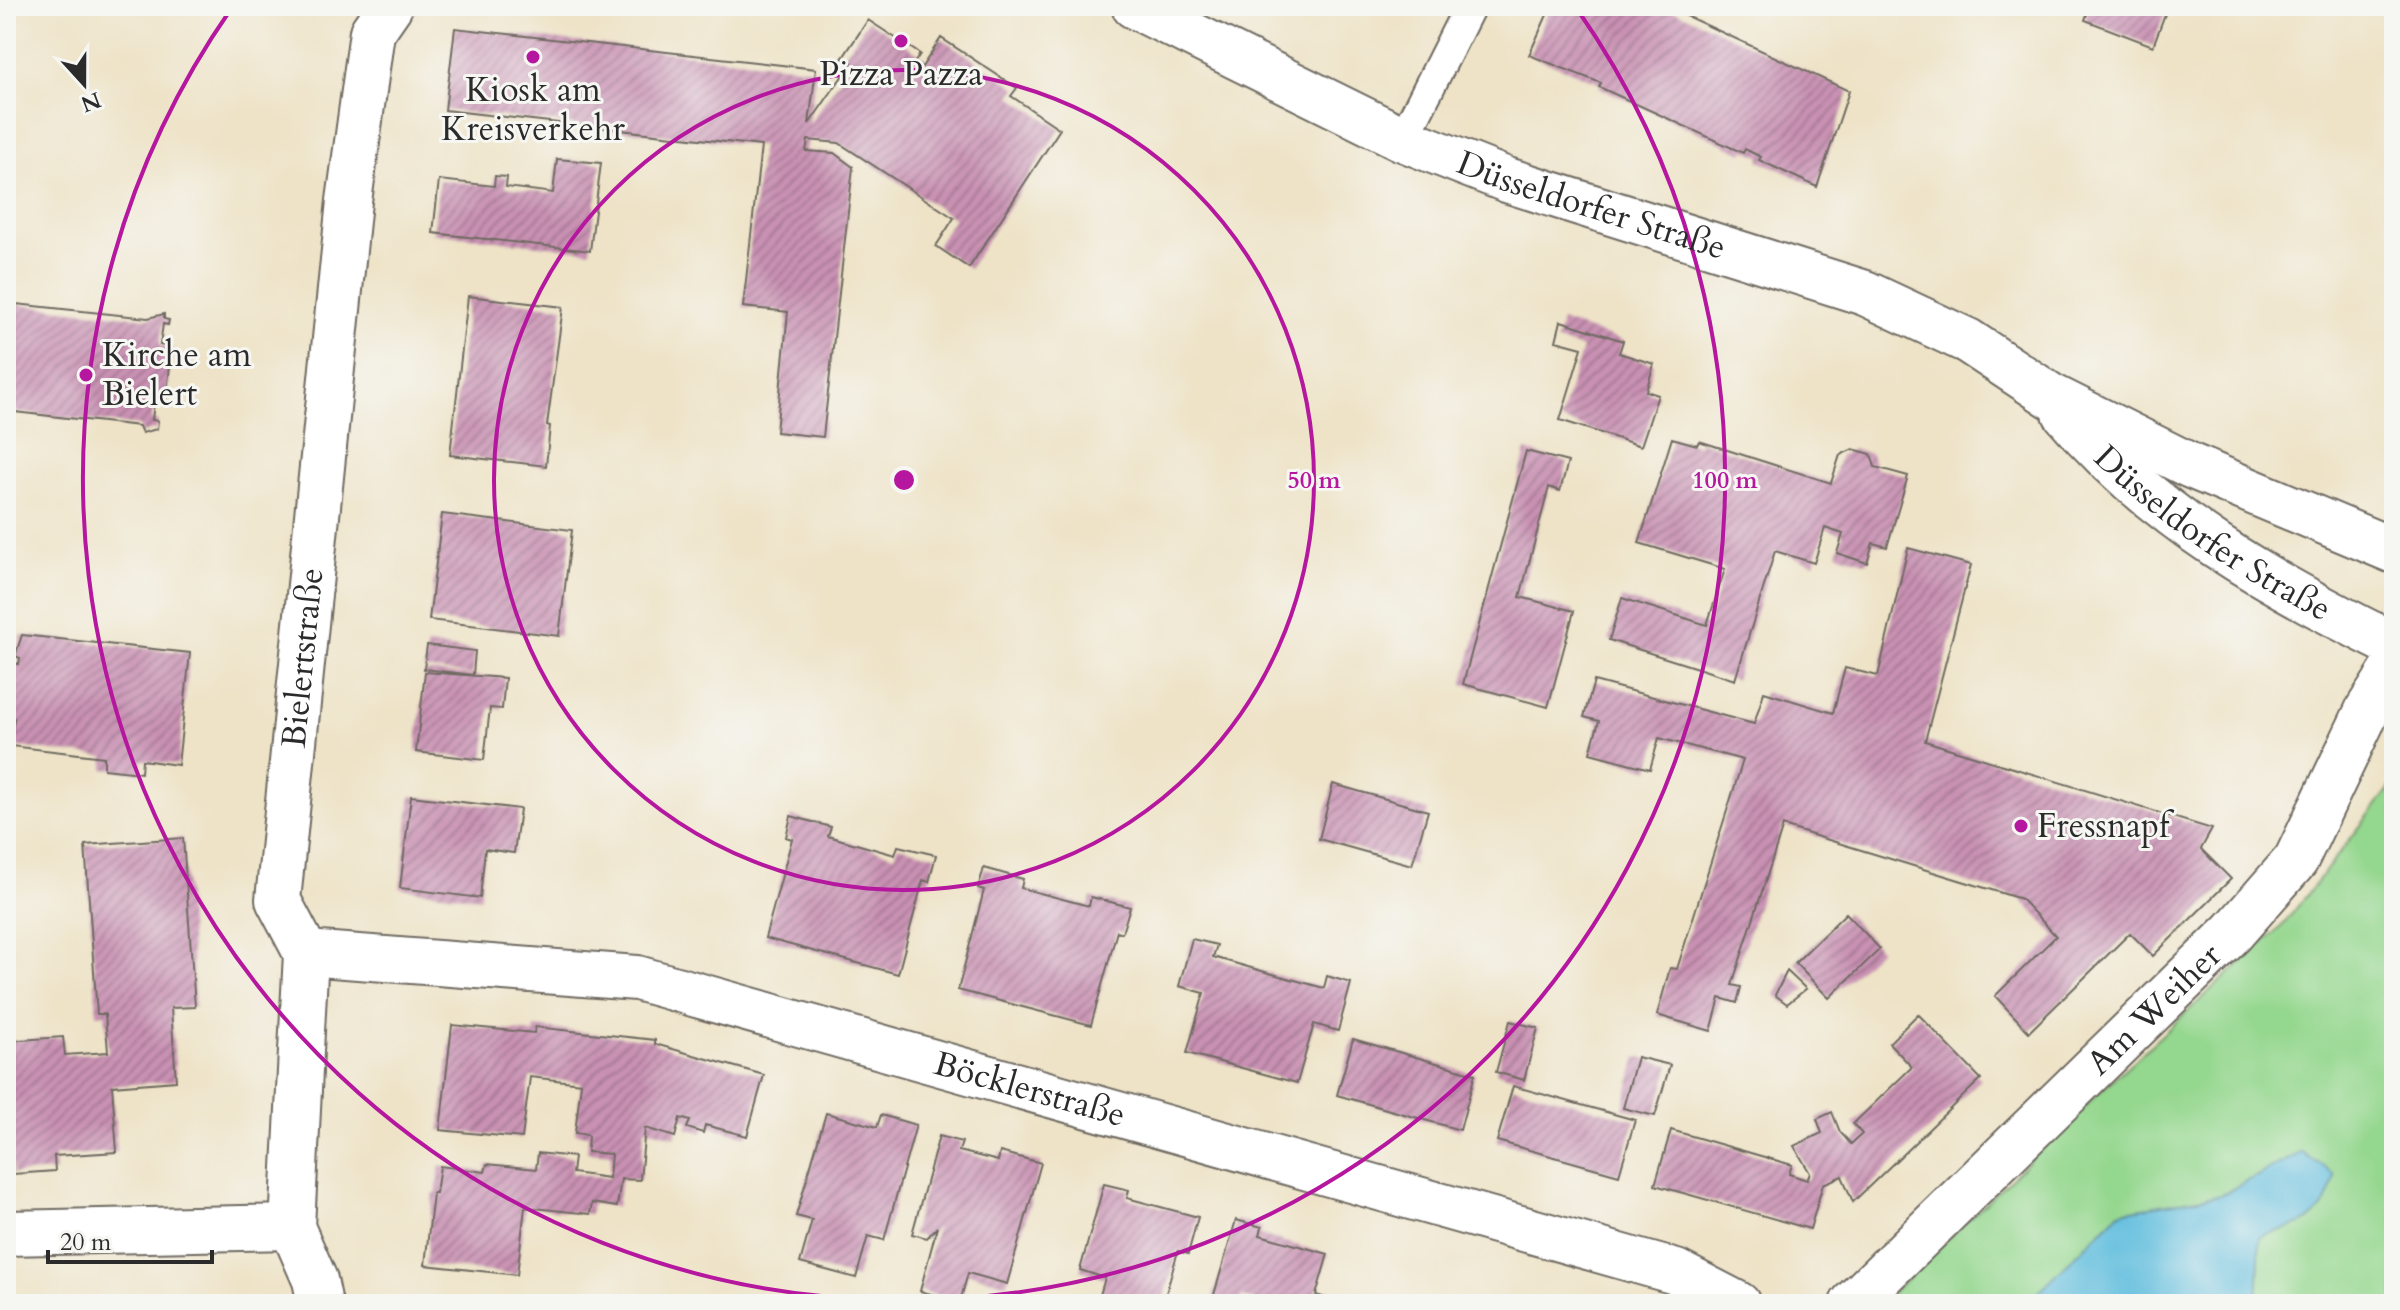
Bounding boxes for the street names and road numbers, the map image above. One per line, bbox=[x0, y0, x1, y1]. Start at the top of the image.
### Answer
street label: Düsseldorfer Straße bbox=[1450, 140, 1731, 271]
street label: Düsseldorfer Straße bbox=[2084, 435, 2339, 632]
street label: Bielertstraße bbox=[271, 566, 335, 750]
street label: Am Weiher bbox=[2077, 933, 2232, 1085]
street label: Böcklerstraße bbox=[929, 1040, 1131, 1138]

